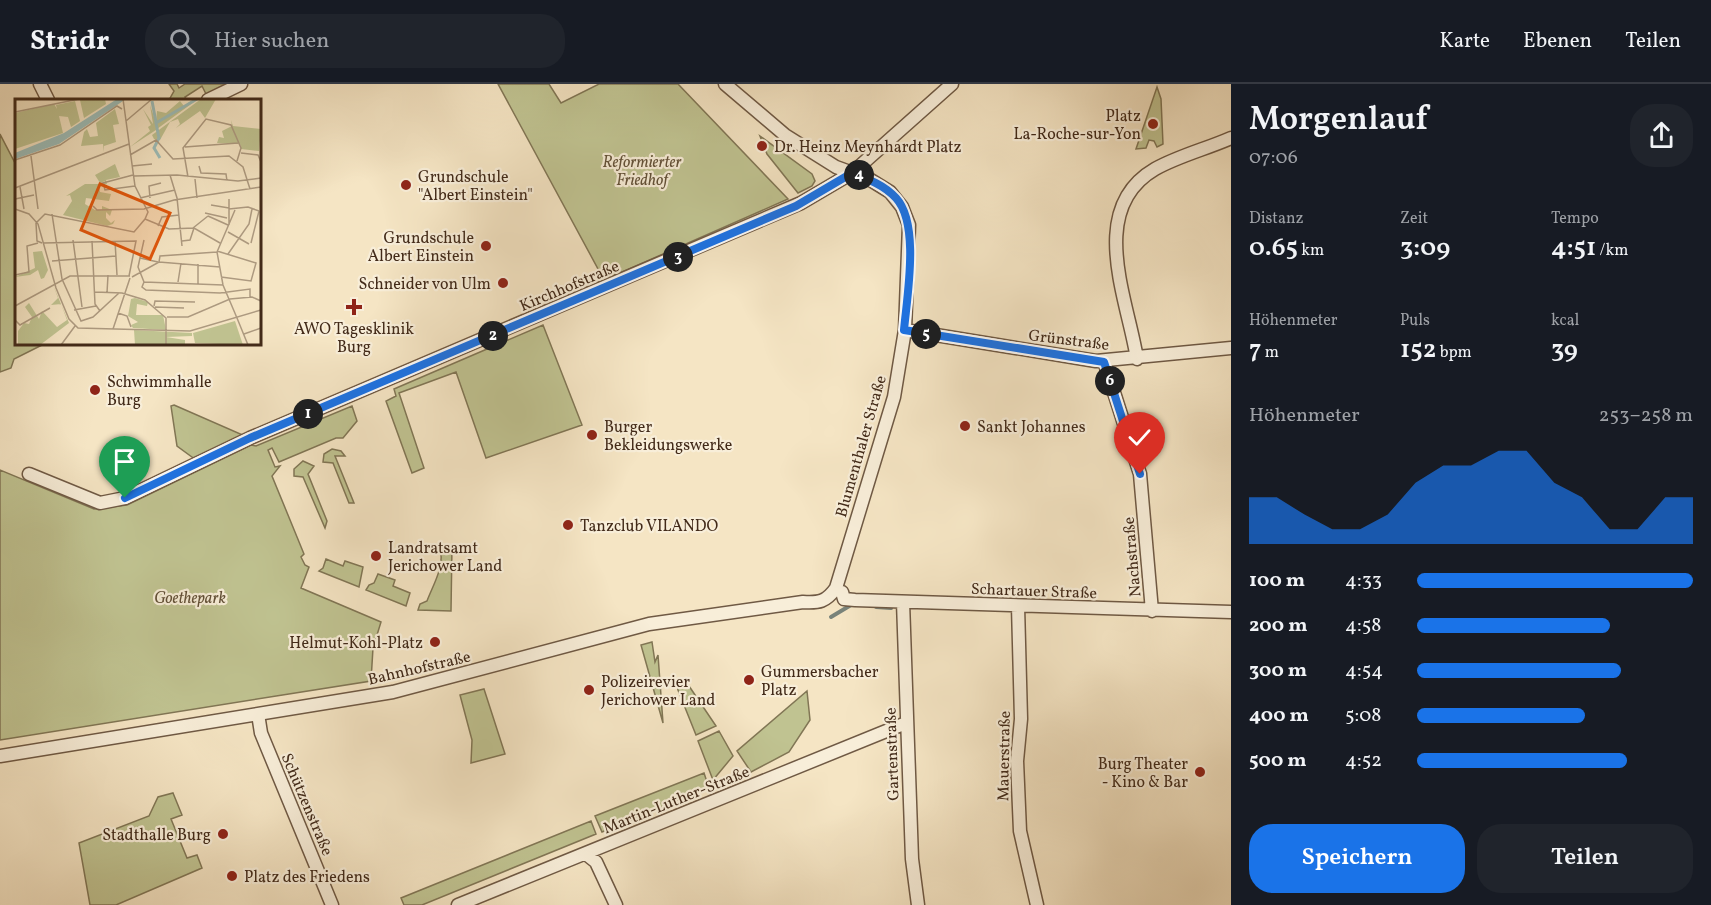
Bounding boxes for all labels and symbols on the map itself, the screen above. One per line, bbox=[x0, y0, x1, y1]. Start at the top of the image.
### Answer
inset map bbox=[15, 99, 261, 345]
place label: Platz La-Roche-sur-Yon bbox=[1013, 106, 1141, 146]
marker: Platz La-Roche-sur-Yon bbox=[1146, 117, 1160, 131]
place label: Dr. Heinz Meynhardt Platz bbox=[774, 137, 962, 159]
marker: Dr. Heinz Meynhardt Platz bbox=[755, 139, 769, 153]
park label: Reformierter Friedhof bbox=[603, 152, 682, 192]
pin: 4 bbox=[844, 160, 874, 190]
place label: Grundschule "Albert Einstein" bbox=[418, 167, 533, 207]
marker: Grundschule "Albert Einstein" bbox=[399, 178, 413, 192]
place label: Grundschule Albert Einstein bbox=[368, 228, 474, 268]
marker: Grundschule Albert Einstein bbox=[479, 239, 493, 253]
pin: 3 bbox=[663, 242, 693, 272]
street label: Kirchhofstraße bbox=[516, 256, 623, 318]
place label: Schneider von Ulm bbox=[359, 274, 491, 296]
marker: Schneider von Ulm bbox=[496, 276, 510, 290]
marker: AWO Tagesklinik Burg bbox=[345, 298, 363, 316]
place label: AWO Tagesklinik Burg bbox=[294, 319, 414, 359]
pin: 5 bbox=[911, 319, 941, 349]
pin: 2 bbox=[478, 321, 508, 351]
street label: Grünstraße bbox=[1027, 325, 1110, 357]
pin: 6 bbox=[1095, 366, 1125, 396]
place label: Schwimmhalle Burg bbox=[107, 372, 212, 412]
street label: Blumenthaler Straße bbox=[831, 373, 893, 520]
marker: Schwimmhalle Burg bbox=[88, 383, 102, 397]
pin: 1 bbox=[293, 399, 323, 429]
pin bbox=[1114, 412, 1165, 474]
place label: Burger Bekleidungswerke bbox=[604, 417, 732, 457]
place label: Sankt Johannes bbox=[977, 417, 1086, 439]
marker: Sankt Johannes bbox=[958, 419, 972, 433]
marker: Burger Bekleidungswerke bbox=[585, 428, 599, 442]
pin bbox=[99, 436, 150, 498]
place label: Tanzclub VILANDO bbox=[580, 516, 718, 538]
street label: Nachstraße bbox=[1119, 516, 1147, 598]
marker: Tanzclub VILANDO bbox=[561, 518, 575, 532]
place label: Landratsamt Jerichower Land bbox=[388, 538, 502, 578]
marker: Landratsamt Jerichower Land bbox=[369, 549, 383, 563]
street label: Schartauer Straße bbox=[970, 579, 1097, 605]
park label: Goethepark bbox=[154, 588, 226, 610]
place label: Helmut-Kohl-Platz bbox=[289, 633, 423, 655]
marker: Helmut-Kohl-Platz bbox=[428, 635, 442, 649]
street label: Bahnhofstraße bbox=[366, 646, 473, 691]
place label: Gummersbacher Platz bbox=[761, 662, 879, 702]
place label: Polizeirevier Jerichower Land bbox=[601, 672, 715, 712]
marker: Gummersbacher Platz bbox=[742, 673, 756, 687]
marker: Polizeirevier Jerichower Land bbox=[582, 683, 596, 697]
street label: Gartenstraße bbox=[880, 707, 906, 801]
street label: Mauerstraße bbox=[993, 711, 1017, 801]
street label: Schützenstraße bbox=[275, 750, 338, 859]
place label: Burg Theater - Kino & Bar bbox=[1098, 754, 1188, 794]
street label: Martin-Luther-Straße bbox=[600, 761, 753, 840]
marker: Burg Theater - Kino & Bar bbox=[1193, 765, 1207, 779]
place label: Stadthalle Burg bbox=[102, 825, 211, 847]
marker: Stadthalle Burg bbox=[216, 827, 230, 841]
place label: Platz des Friedens bbox=[244, 867, 370, 889]
marker: Platz des Friedens bbox=[225, 869, 239, 883]

